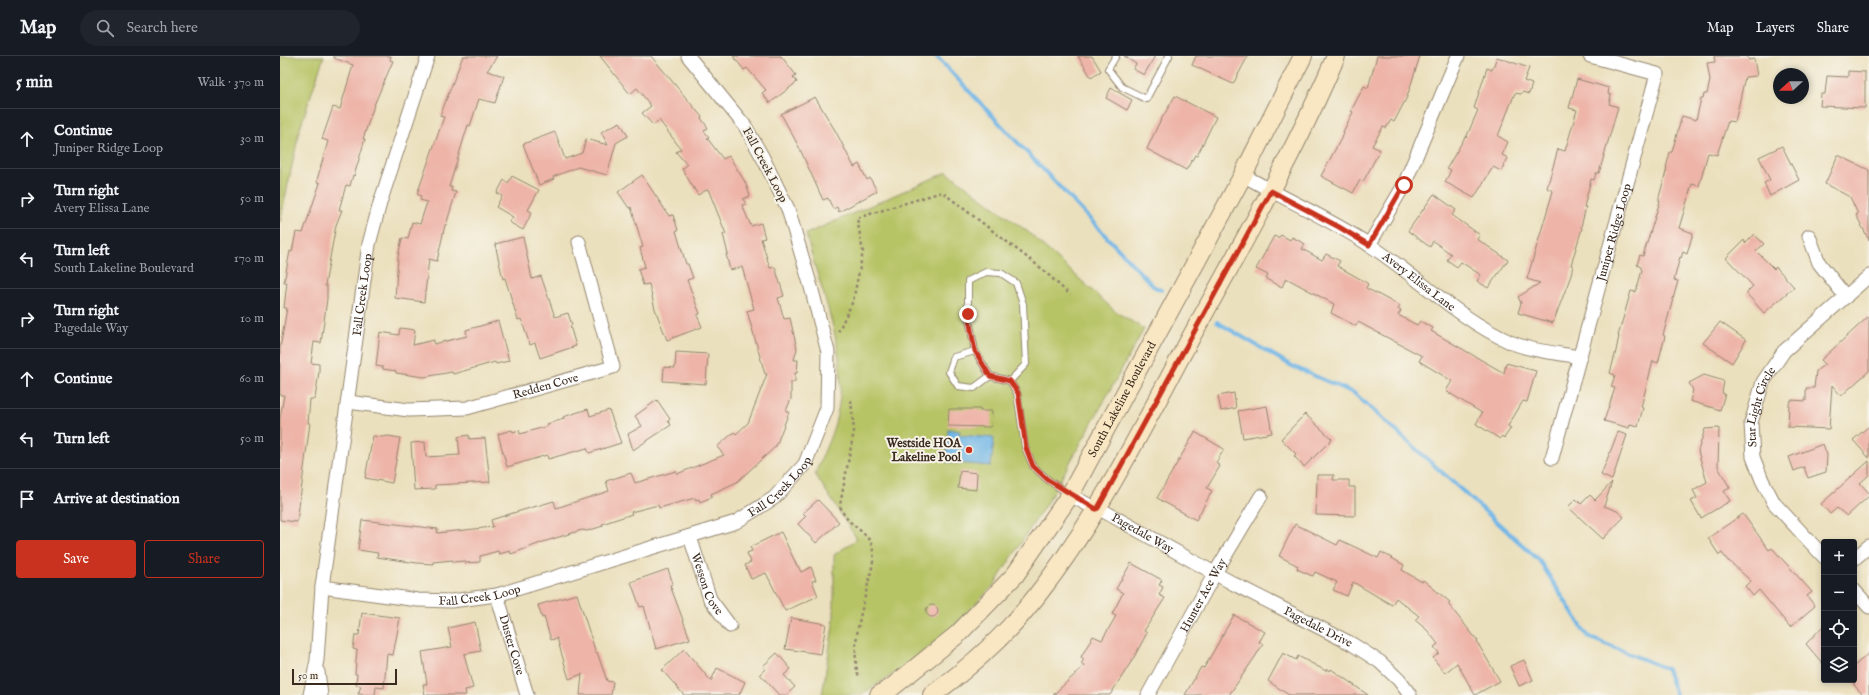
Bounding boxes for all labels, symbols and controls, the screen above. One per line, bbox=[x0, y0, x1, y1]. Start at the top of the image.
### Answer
search box bbox=[80, 10, 360, 46]
text: Map bbox=[20, 16, 56, 40]
icon: search bbox=[94, 17, 116, 39]
text: Search here bbox=[126, 18, 198, 37]
text: Map bbox=[1707, 19, 1734, 37]
text: Layers bbox=[1756, 19, 1795, 37]
text: Share bbox=[1817, 19, 1849, 37]
north arrow bbox=[1773, 68, 1809, 104]
text: 5 min bbox=[16, 72, 53, 93]
text: Walk · 370 m bbox=[198, 74, 264, 91]
text: Continue bbox=[54, 121, 112, 140]
street label: Fall Creek Loop bbox=[738, 125, 791, 206]
icon: ahead bbox=[16, 128, 38, 150]
text: 30 m bbox=[240, 130, 264, 147]
text: Juniper Ridge Loop bbox=[54, 140, 163, 157]
route start bbox=[1395, 176, 1413, 194]
text: Turn right bbox=[54, 181, 119, 200]
street label: Juniper Ridge Loop bbox=[1593, 181, 1635, 285]
icon: right bbox=[16, 188, 38, 210]
text: 50 m bbox=[240, 190, 264, 207]
text: Avery Elissa Lane bbox=[54, 200, 150, 217]
text: Turn left bbox=[54, 241, 110, 260]
icon: left bbox=[16, 248, 38, 270]
street label: Avery Elissa Lane bbox=[1379, 248, 1459, 315]
text: 170 m bbox=[234, 250, 264, 267]
street label: Fall Creek Loop bbox=[349, 252, 376, 337]
text: South Lakeline Boulevard bbox=[54, 260, 194, 277]
text: Turn right bbox=[54, 301, 119, 320]
route end bbox=[959, 305, 977, 323]
icon: right bbox=[16, 308, 38, 330]
text: 10 m bbox=[240, 310, 264, 327]
text: Pagedale Way bbox=[54, 320, 128, 337]
street label: South Lakeline Boulevard bbox=[1084, 338, 1159, 460]
street label: Star Light Circle bbox=[1743, 363, 1779, 448]
icon: ahead bbox=[16, 368, 38, 390]
text: Continue bbox=[54, 369, 112, 388]
street label: Redden Cove bbox=[511, 369, 580, 402]
text: 60 m bbox=[239, 370, 264, 387]
icon: left bbox=[16, 428, 38, 450]
text: Turn left bbox=[54, 429, 110, 448]
text: 50 m bbox=[240, 430, 264, 447]
place label: Westside HOA Lakeline Pool bbox=[885, 436, 962, 465]
marker: Westside HOA Lakeline Pool bbox=[964, 445, 974, 455]
street label: Fall Creek Loop bbox=[745, 454, 816, 520]
icon: arrive bbox=[16, 488, 38, 510]
text: Arrive at destination bbox=[54, 489, 180, 508]
street label: Pagedale Way bbox=[1109, 510, 1176, 556]
map controls bbox=[1821, 539, 1857, 683]
button: + bbox=[1821, 539, 1857, 575]
button: Save bbox=[16, 540, 136, 578]
button: Share bbox=[144, 540, 264, 578]
street label: Wesson Cove bbox=[688, 551, 727, 618]
street label: Hunter Ace Way bbox=[1176, 555, 1230, 635]
button: − bbox=[1821, 575, 1857, 611]
street label: Fall Creek Loop bbox=[438, 581, 523, 609]
street label: Pagedale Drive bbox=[1281, 603, 1355, 651]
button: locate bbox=[1821, 611, 1857, 647]
street label: Duster Cove bbox=[496, 613, 528, 677]
button: layers bbox=[1821, 647, 1857, 683]
scale bar bbox=[292, 667, 397, 686]
text: 50 m bbox=[298, 669, 318, 683]

